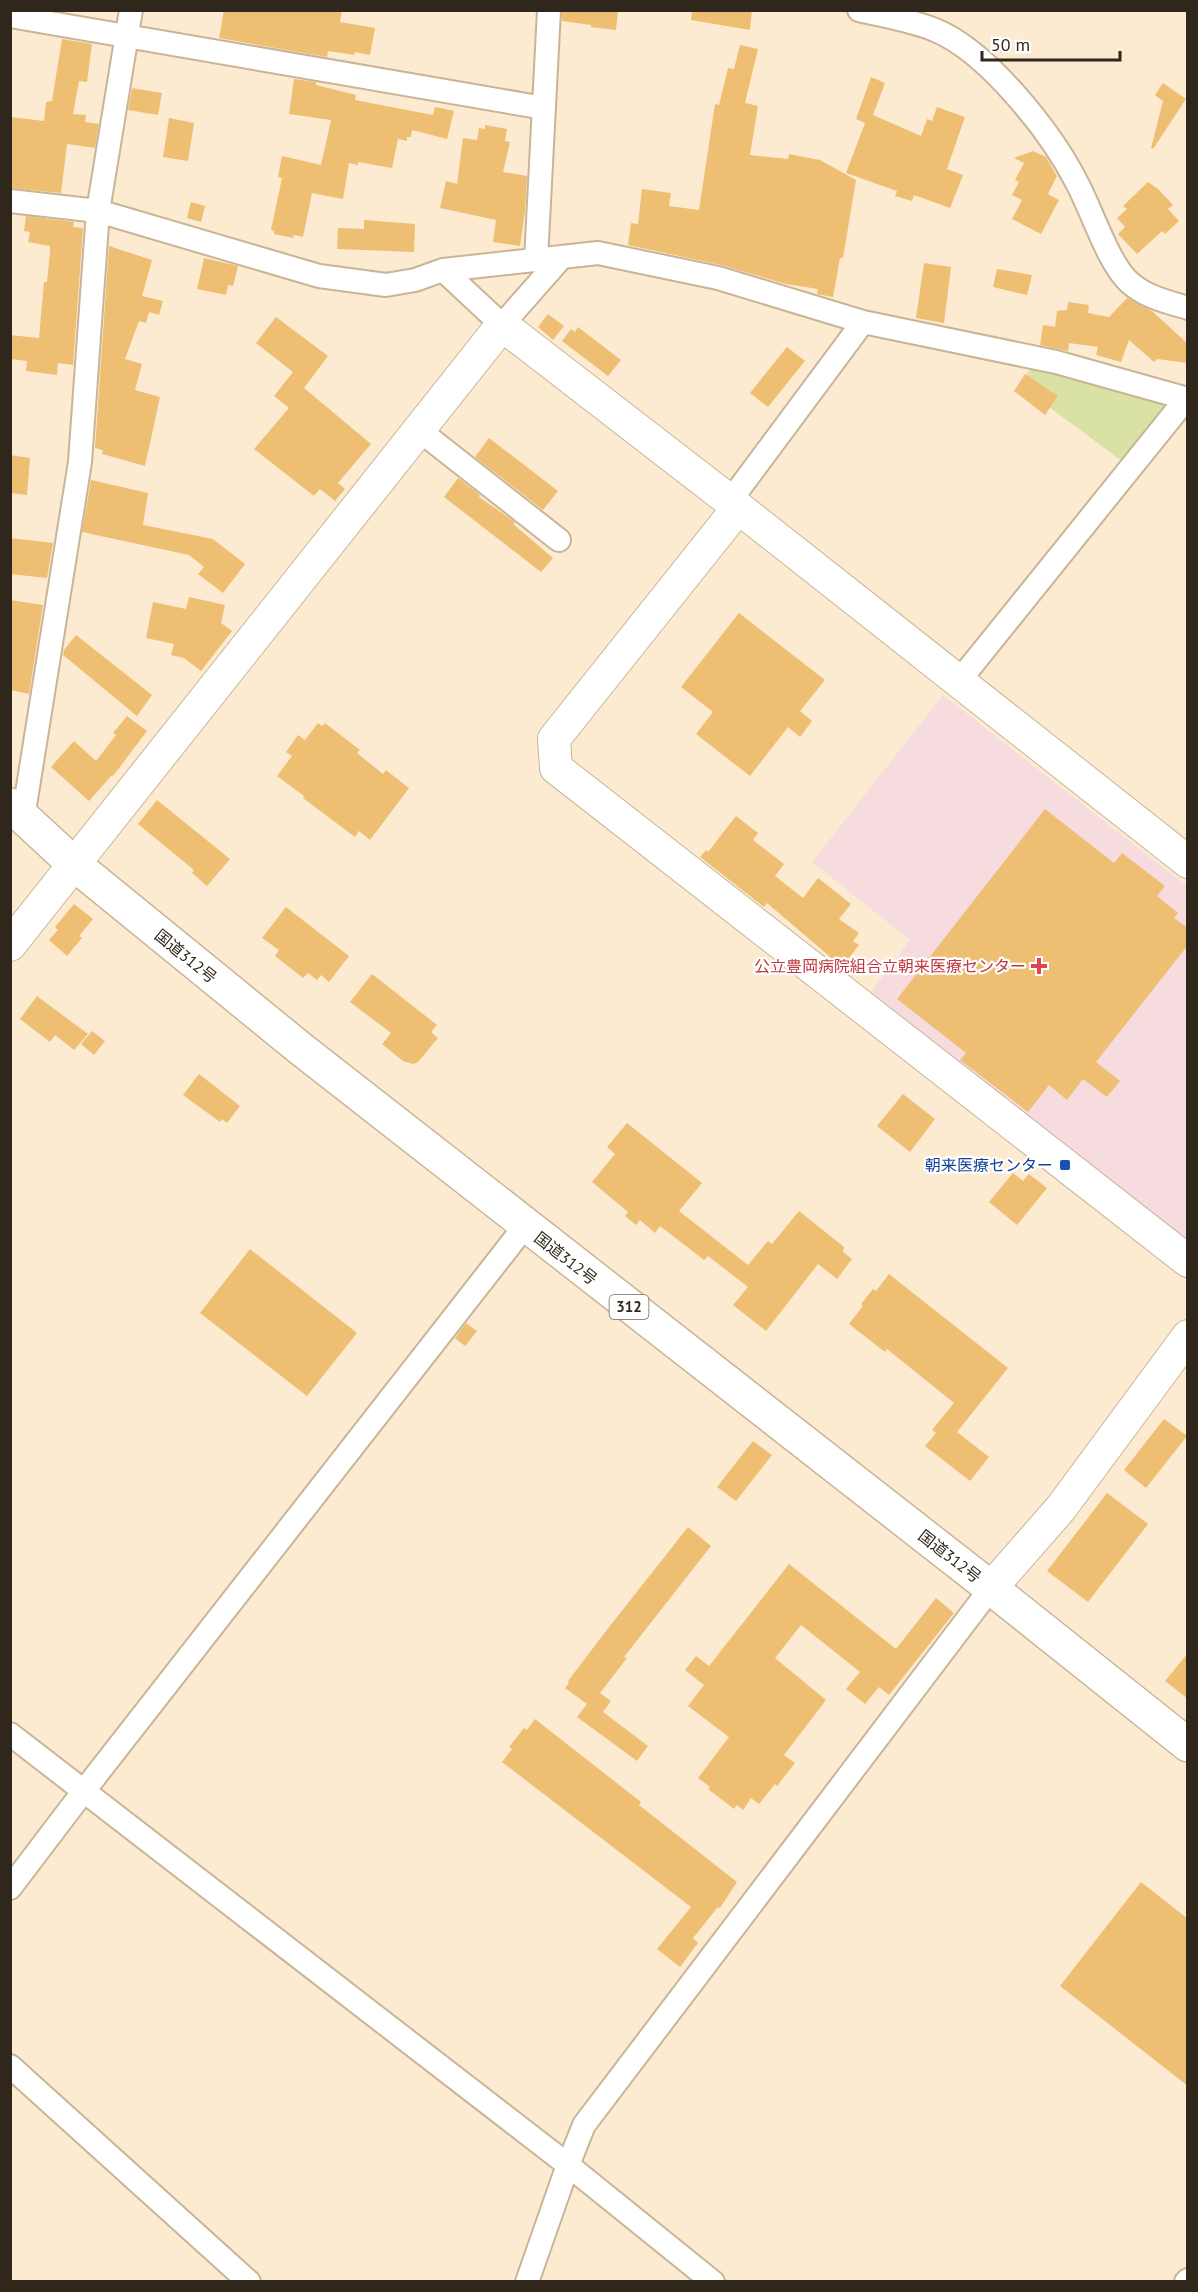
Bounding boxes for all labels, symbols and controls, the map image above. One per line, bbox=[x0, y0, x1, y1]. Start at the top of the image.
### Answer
scale bar bbox=[982, 24, 1120, 62]
text: 50 m bbox=[991, 33, 1030, 56]
street label: 国道312号 bbox=[151, 925, 221, 987]
place label: 公立豊岡病院組合立朝来医療センター bbox=[754, 956, 1026, 976]
marker: 公立豊岡病院組合立朝来医療センター bbox=[1030, 957, 1048, 975]
place label: 朝来医療センター bbox=[925, 1155, 1053, 1175]
marker: 朝来医療センター bbox=[1058, 1158, 1072, 1172]
street label: 国道312号 bbox=[531, 1227, 601, 1289]
road number: 312 bbox=[610, 1295, 648, 1319]
street label: 国道312号 bbox=[915, 1525, 985, 1587]

